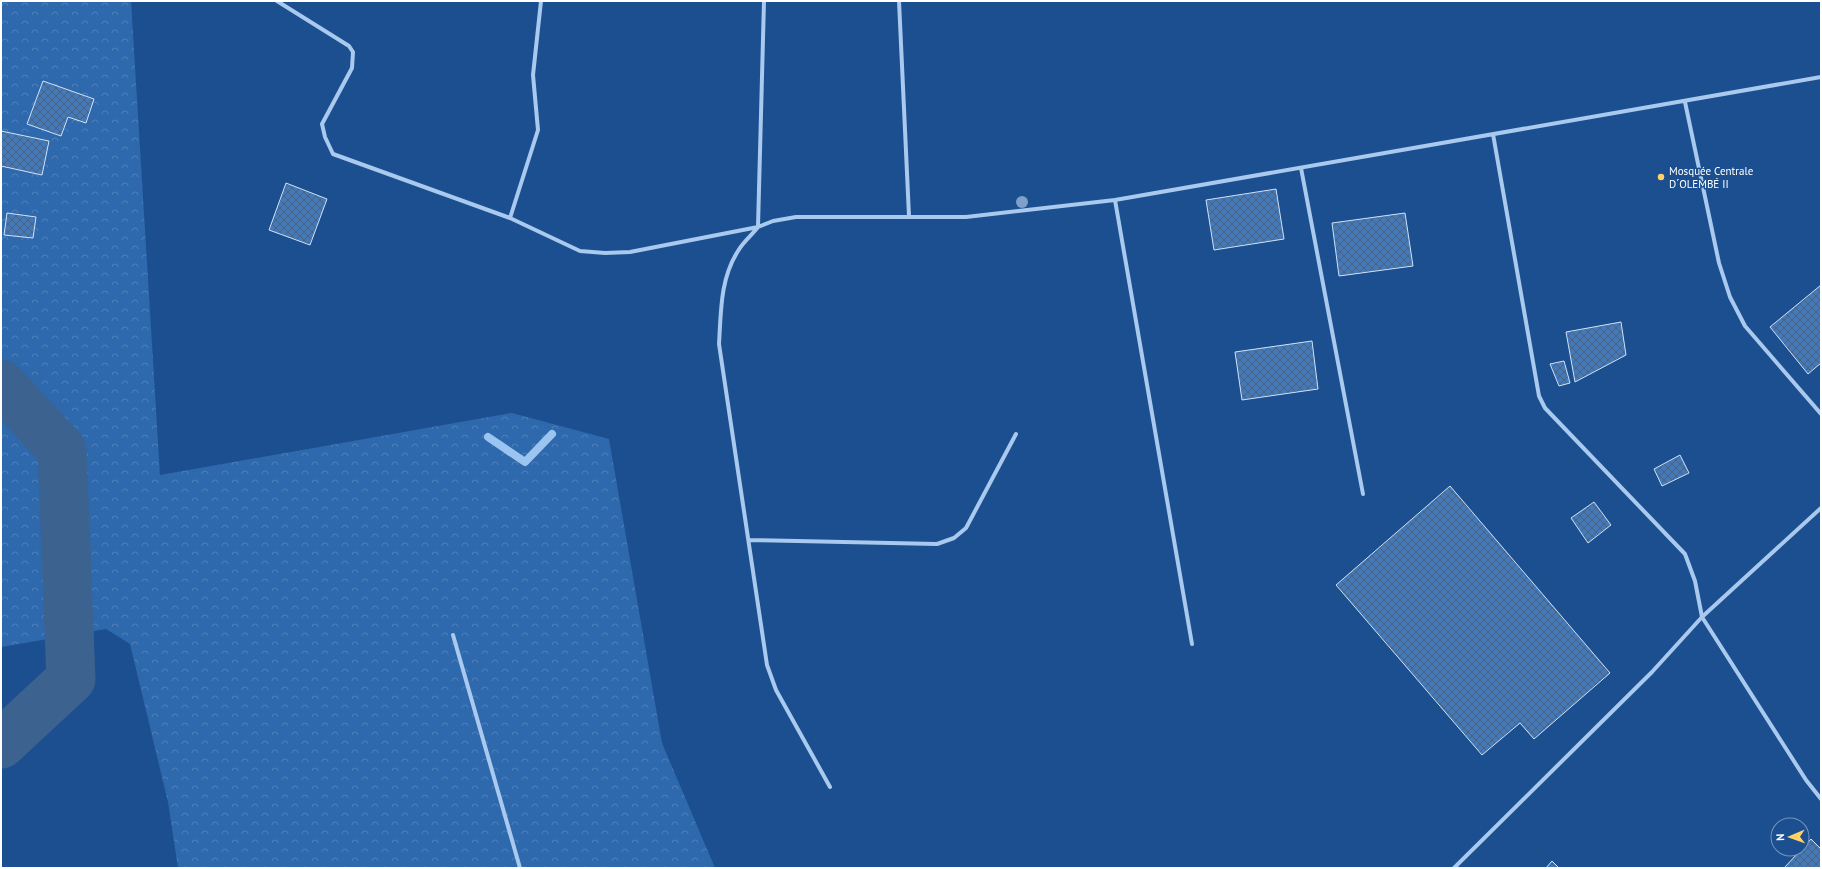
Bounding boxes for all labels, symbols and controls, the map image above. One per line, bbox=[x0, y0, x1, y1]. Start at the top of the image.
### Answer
place label: Mosquée Centrale D´OLEMBÉ II bbox=[1669, 164, 1754, 191]
marker: Mosquée Centrale D´OLEMBÉ II bbox=[1656, 172, 1666, 182]
north arrow bbox=[1770, 817, 1810, 857]
text: N bbox=[1773, 833, 1787, 841]

